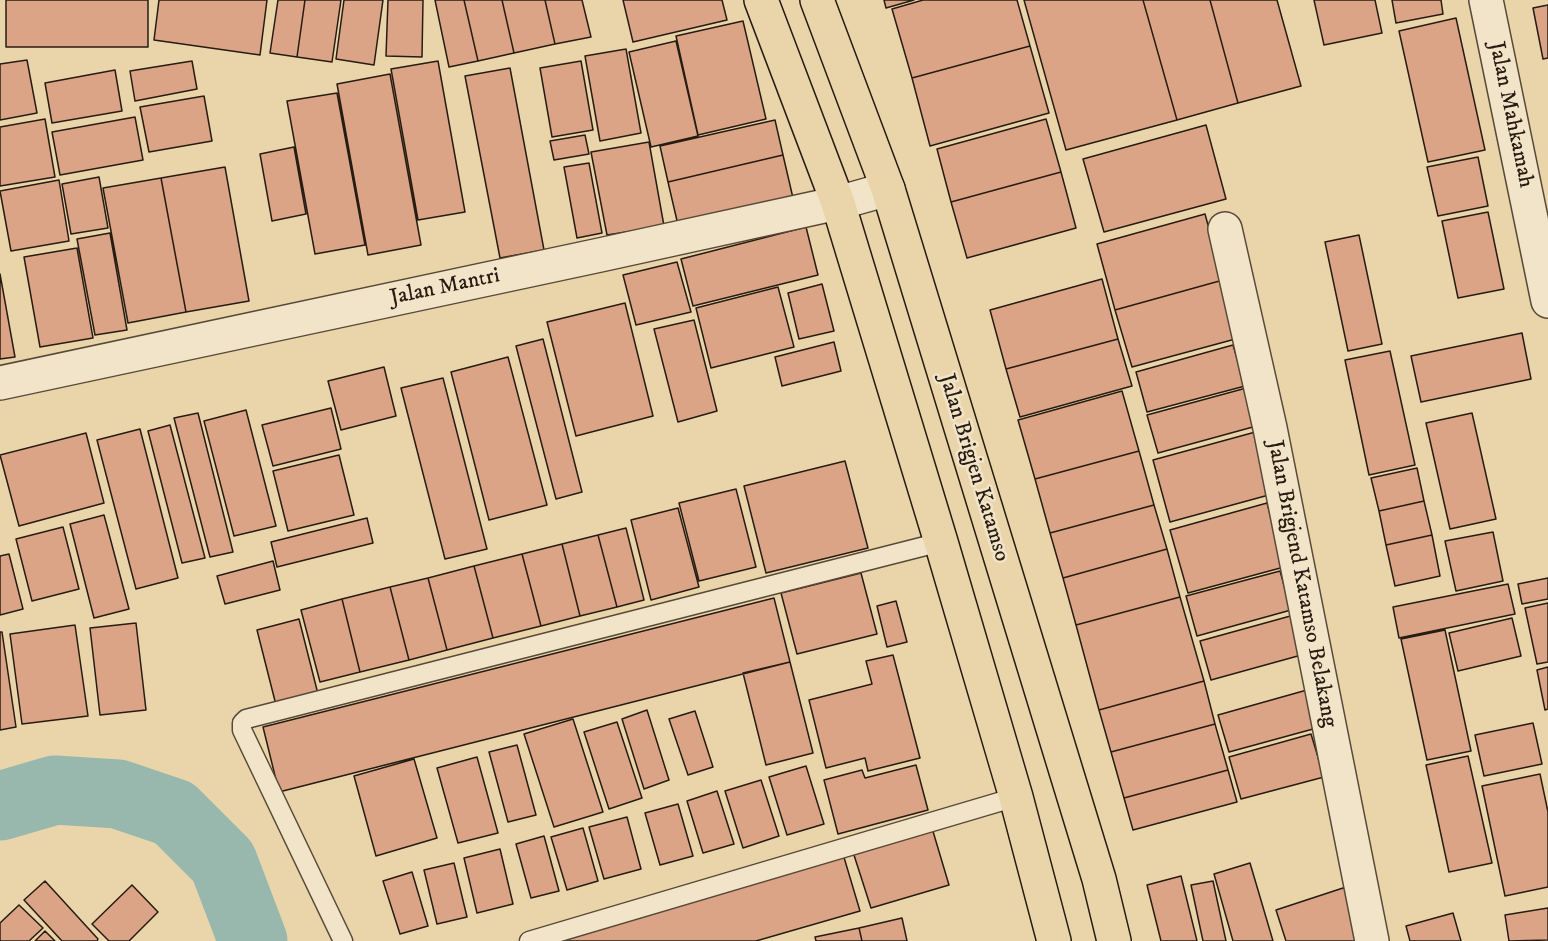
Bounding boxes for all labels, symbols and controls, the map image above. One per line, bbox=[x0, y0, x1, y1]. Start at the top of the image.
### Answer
street label: Jalan Mahkamah bbox=[1482, 40, 1538, 190]
street label: Jalan Mantri bbox=[388, 263, 502, 313]
street label: Jalan Brigjen Katamso bbox=[932, 371, 1014, 565]
street label: Jalan Brigjend Katamso Belakang bbox=[1260, 438, 1342, 730]

